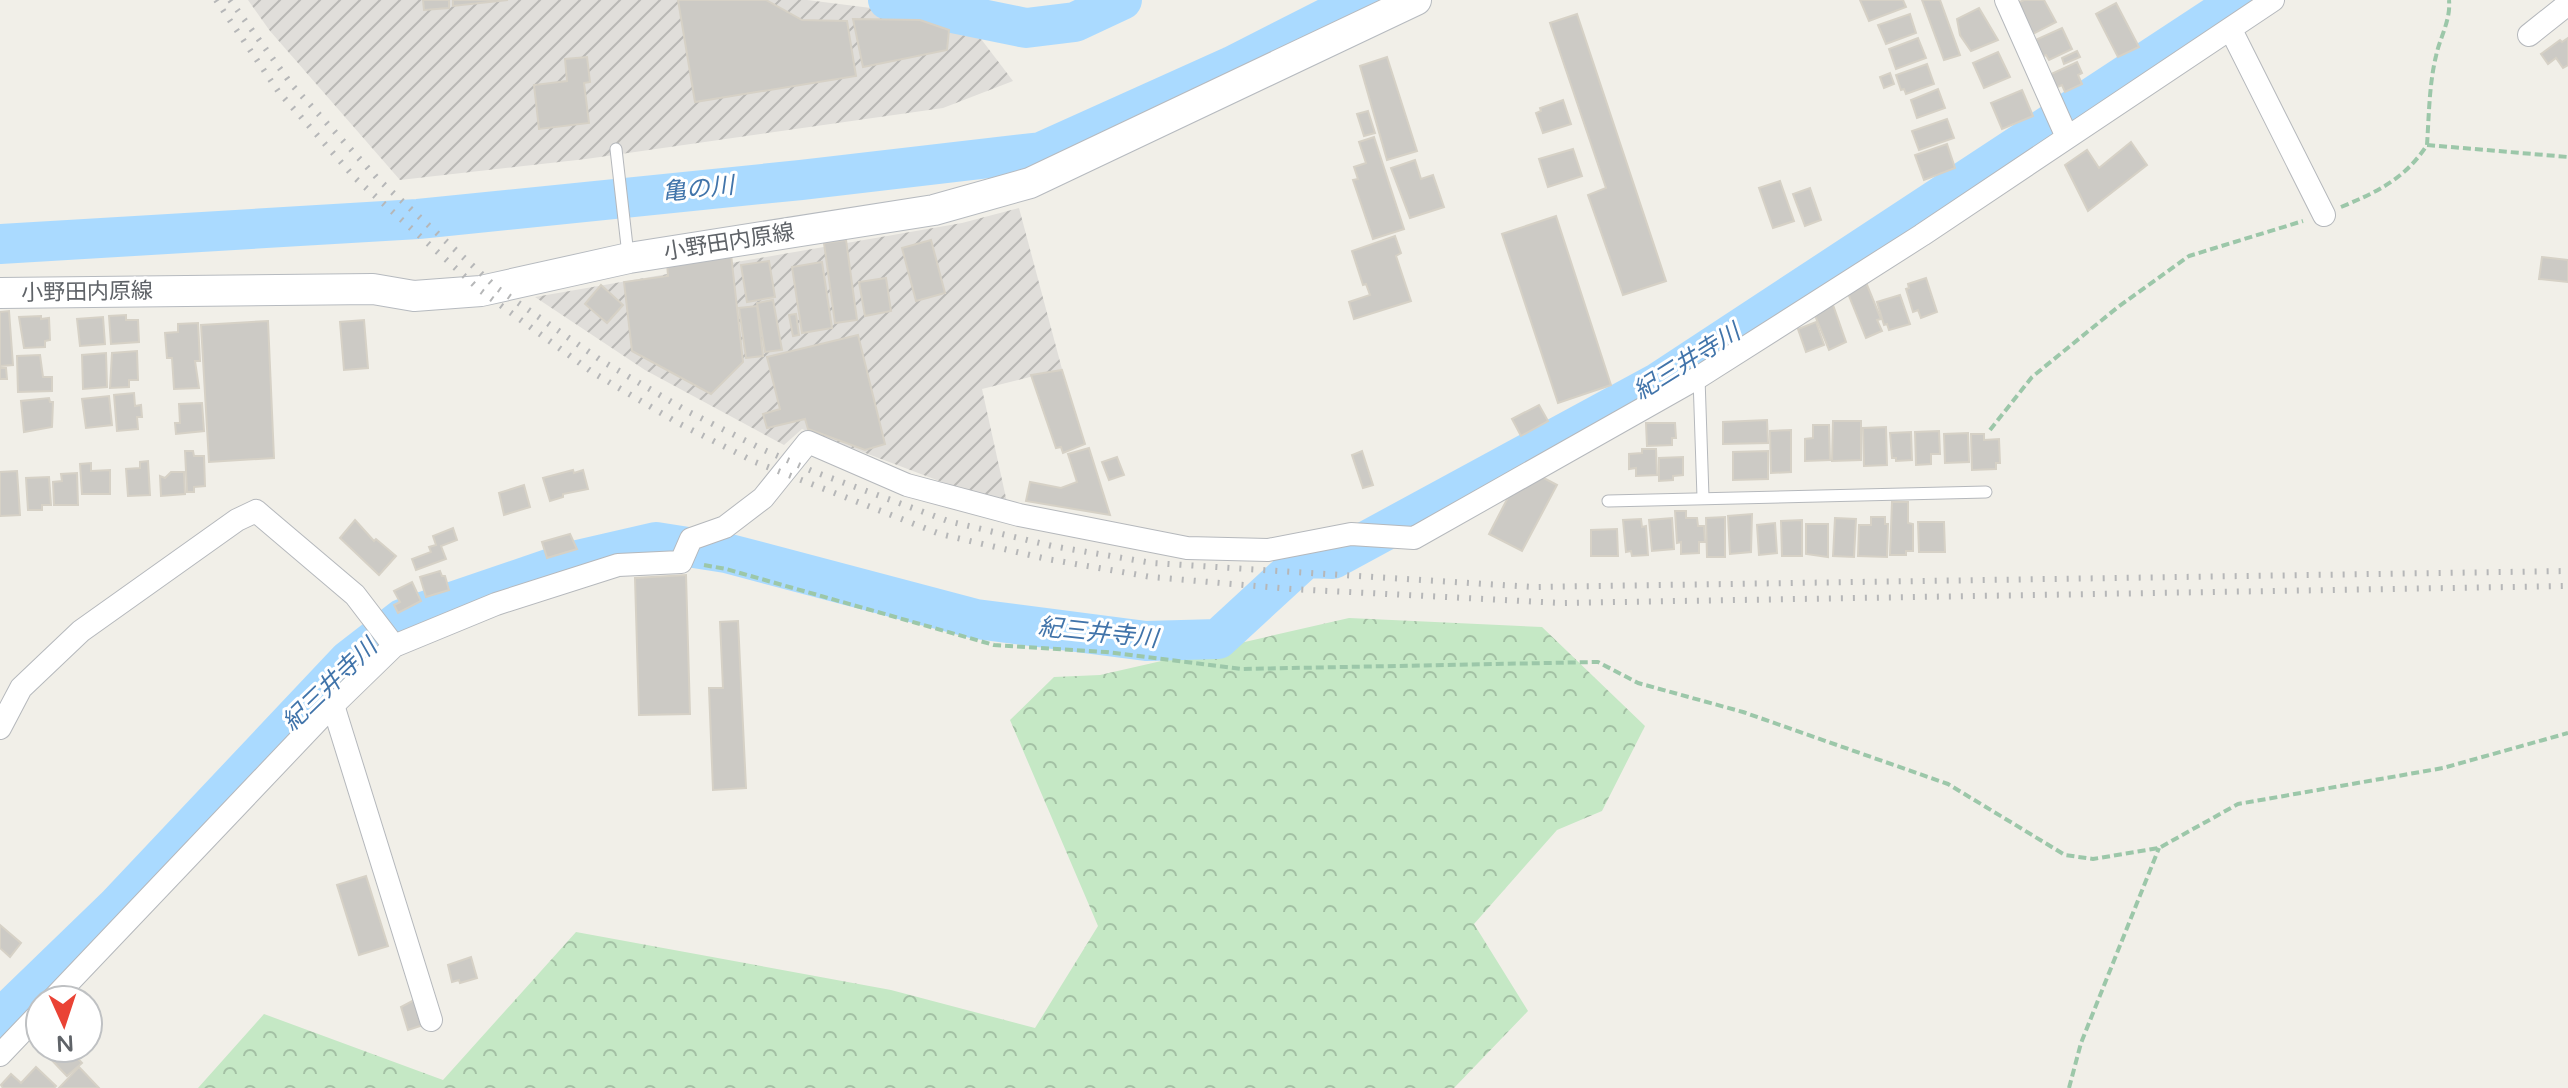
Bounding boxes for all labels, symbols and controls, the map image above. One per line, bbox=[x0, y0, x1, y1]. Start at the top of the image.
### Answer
water label: 亀の川 bbox=[661, 171, 738, 207]
street label: 小野田内原線 bbox=[662, 219, 796, 265]
street label: 小野田内原線 bbox=[21, 278, 153, 306]
water label: 紀三井寺川 bbox=[1628, 316, 1748, 406]
water label: 紀三井寺川 bbox=[1037, 612, 1162, 654]
water label: 紀三井寺川 bbox=[277, 631, 385, 737]
north arrow bbox=[24, 984, 104, 1064]
text: N bbox=[55, 1030, 74, 1056]

